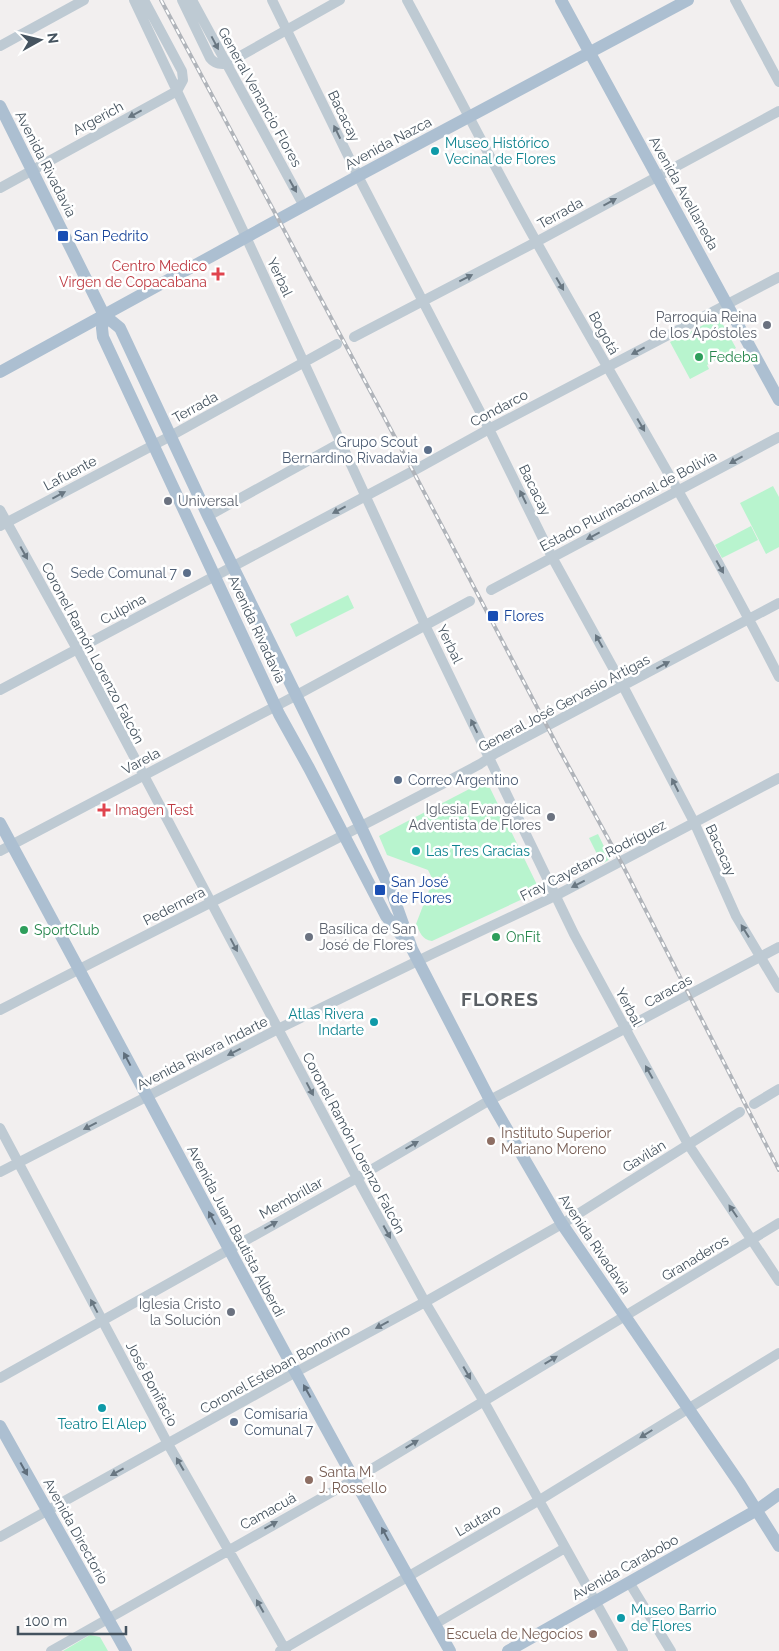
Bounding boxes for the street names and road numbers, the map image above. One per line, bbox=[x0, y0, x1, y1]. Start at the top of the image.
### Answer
street label: General Venancio Flores bbox=[215, 24, 305, 170]
street label: Bacacay bbox=[325, 88, 363, 145]
street label: Argerich bbox=[70, 98, 126, 138]
street label: Avenida Rivadavia bbox=[12, 108, 80, 220]
street label: Avenida Nazca bbox=[342, 113, 434, 173]
street label: Avenida Avellaneda bbox=[646, 133, 722, 253]
street label: Terrada bbox=[535, 194, 585, 232]
street label: Yerbal bbox=[264, 255, 296, 299]
street label: Bogotá bbox=[586, 309, 622, 357]
street label: Condarco bbox=[467, 386, 531, 430]
street label: Terrada bbox=[170, 388, 220, 426]
street label: Estado Plurinacional de Bolivia bbox=[537, 448, 719, 554]
street label: Lafuente bbox=[41, 452, 99, 494]
street label: Bacacay bbox=[516, 462, 554, 519]
street label: Coronel Ramón Lorenzo Falcón bbox=[38, 560, 148, 746]
street label: Avenida Rivadavia bbox=[225, 573, 289, 685]
street label: Culpina bbox=[98, 590, 148, 628]
street label: Yerbal bbox=[434, 622, 466, 666]
street label: General José Gervasio Artigas bbox=[476, 651, 653, 755]
street label: Varela bbox=[119, 744, 163, 778]
street label: Fray Cayetano Rodríguez bbox=[517, 816, 669, 904]
street label: Bacacay bbox=[703, 822, 740, 879]
street label: Pedernera bbox=[140, 884, 208, 928]
street label: Caracas bbox=[641, 971, 695, 1011]
street label: Yerbal bbox=[612, 985, 646, 1029]
street label: Avenida Rivera Indarte bbox=[134, 1013, 270, 1093]
street label: Coronel Ramón Lorenzo Falcón bbox=[299, 1050, 409, 1236]
street label: Gavilán bbox=[620, 1137, 668, 1175]
street label: Avenida Juan Bautista Alberdi bbox=[184, 1143, 288, 1319]
street label: Membrillar bbox=[257, 1174, 326, 1222]
street label: Avenida Rivadavia bbox=[556, 1191, 634, 1297]
street label: Granaderos bbox=[659, 1232, 731, 1284]
street label: Coronel Esteban Bonorino bbox=[197, 1321, 353, 1417]
street label: José Bonifacio bbox=[123, 1339, 181, 1429]
street label: Avenida Directorio bbox=[40, 1475, 112, 1587]
street label: Camacuá bbox=[237, 1489, 299, 1533]
street label: Lautaro bbox=[453, 1501, 503, 1539]
street label: Avenida Carabobo bbox=[569, 1531, 681, 1603]

